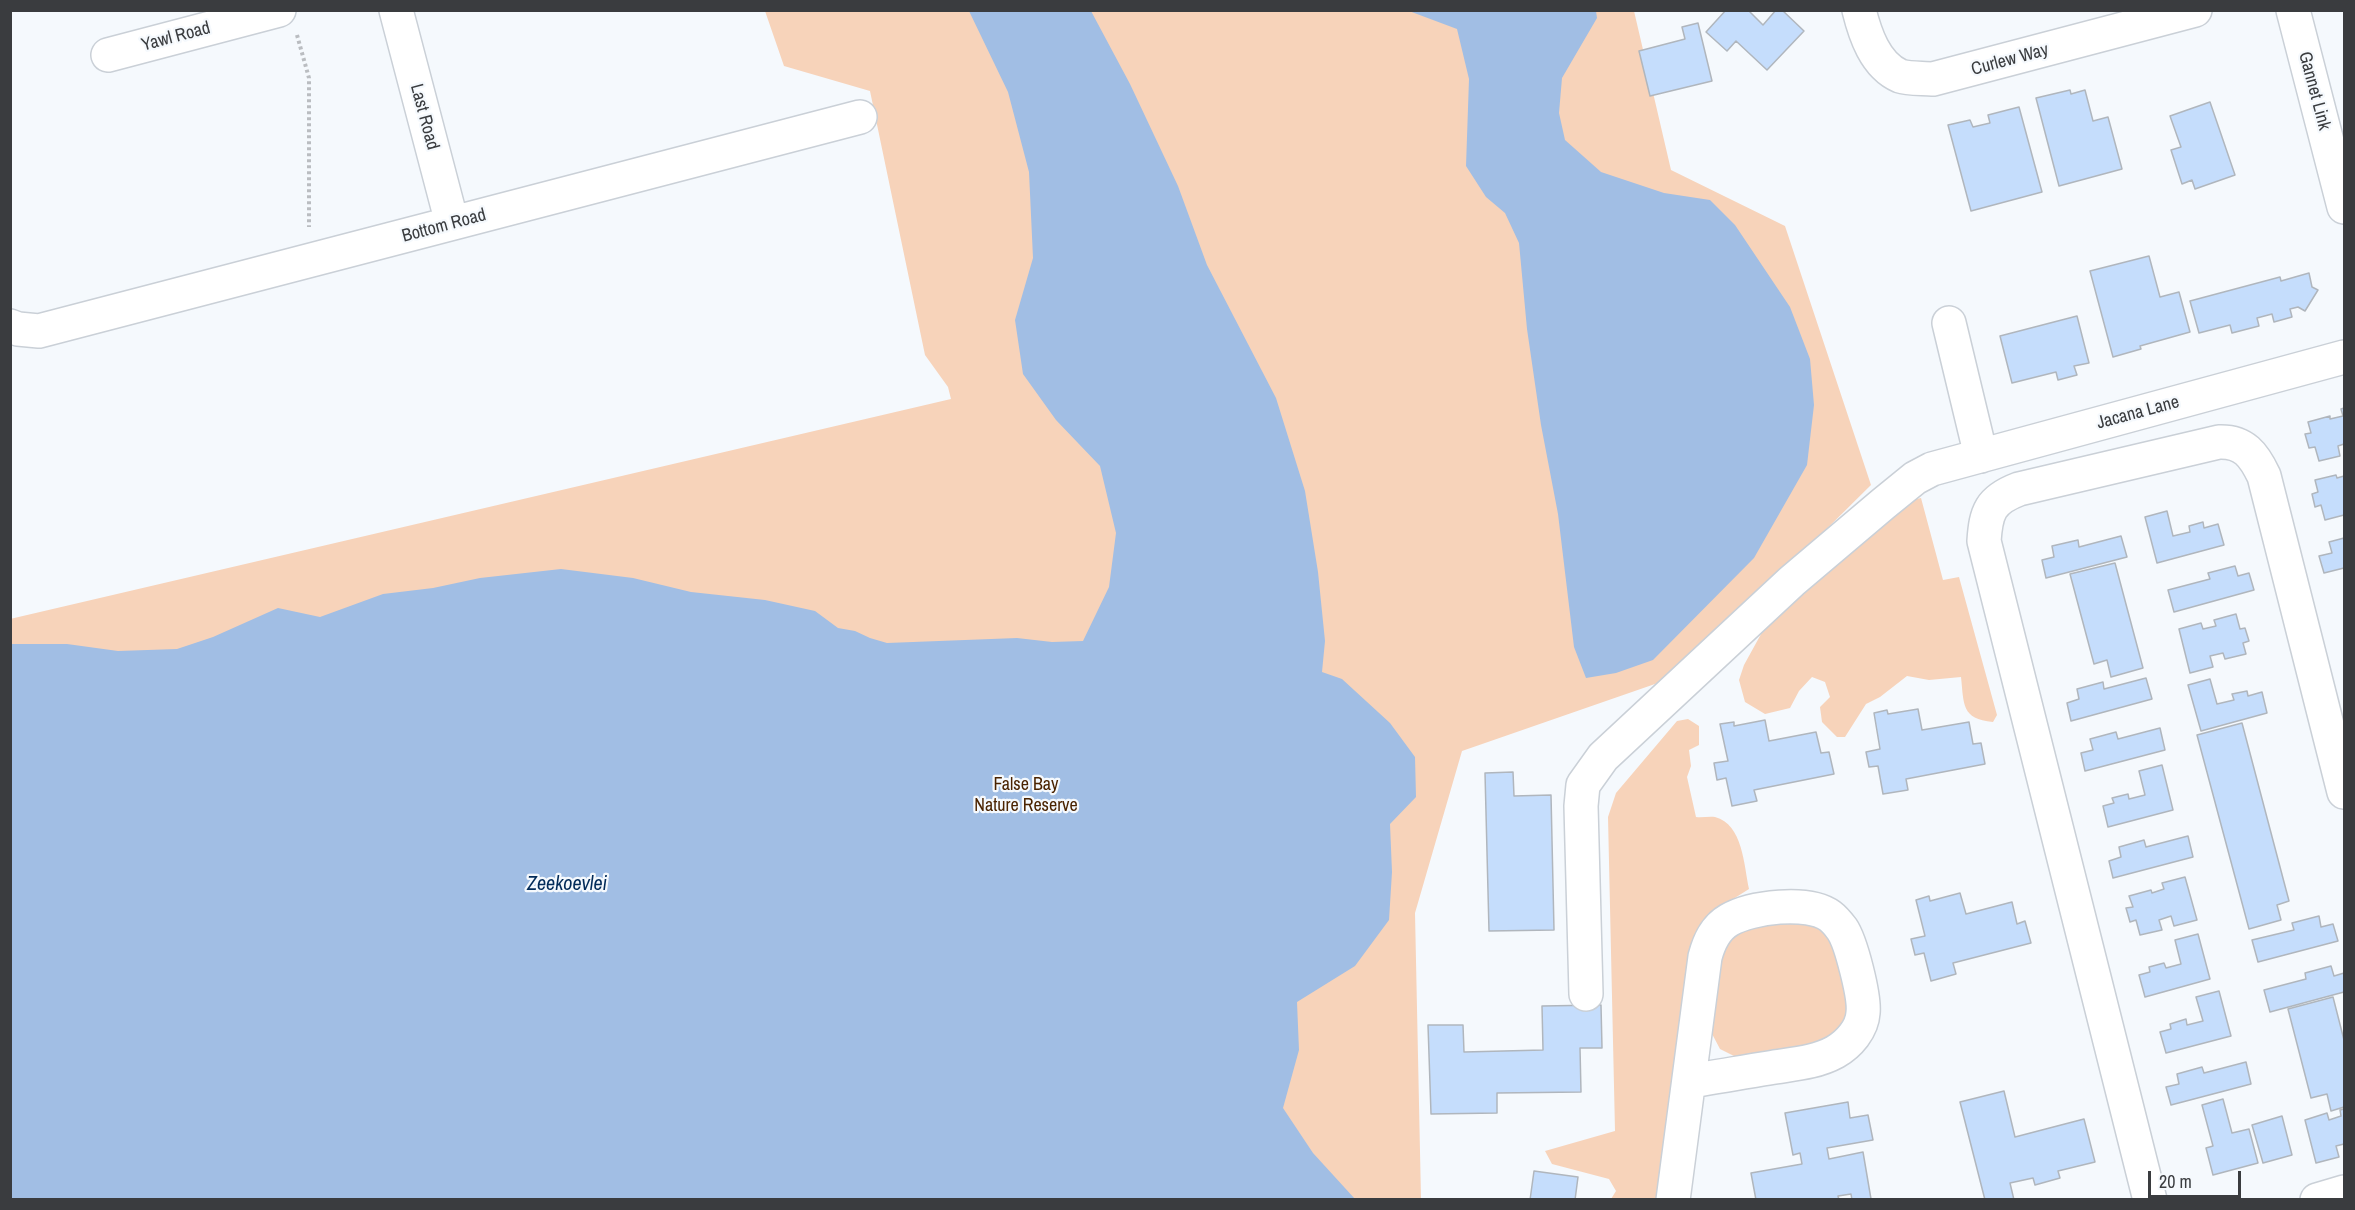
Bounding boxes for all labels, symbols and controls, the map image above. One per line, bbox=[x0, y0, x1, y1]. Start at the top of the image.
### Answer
street label: Yawl Road bbox=[139, 17, 213, 57]
street label: Curlew Way bbox=[1969, 39, 2051, 81]
street label: Gannet Link bbox=[2293, 49, 2335, 133]
street label: Last Road bbox=[405, 82, 443, 152]
street label: Bottom Road bbox=[400, 204, 488, 248]
street label: Jacana Lane bbox=[2094, 392, 2182, 434]
park label: False Bay Nature Reserve bbox=[974, 774, 1078, 816]
water label: Zeekoevlei bbox=[527, 873, 607, 897]
scale bar bbox=[2151, 1159, 2244, 1197]
text: 20 m bbox=[2159, 1169, 2192, 1194]

